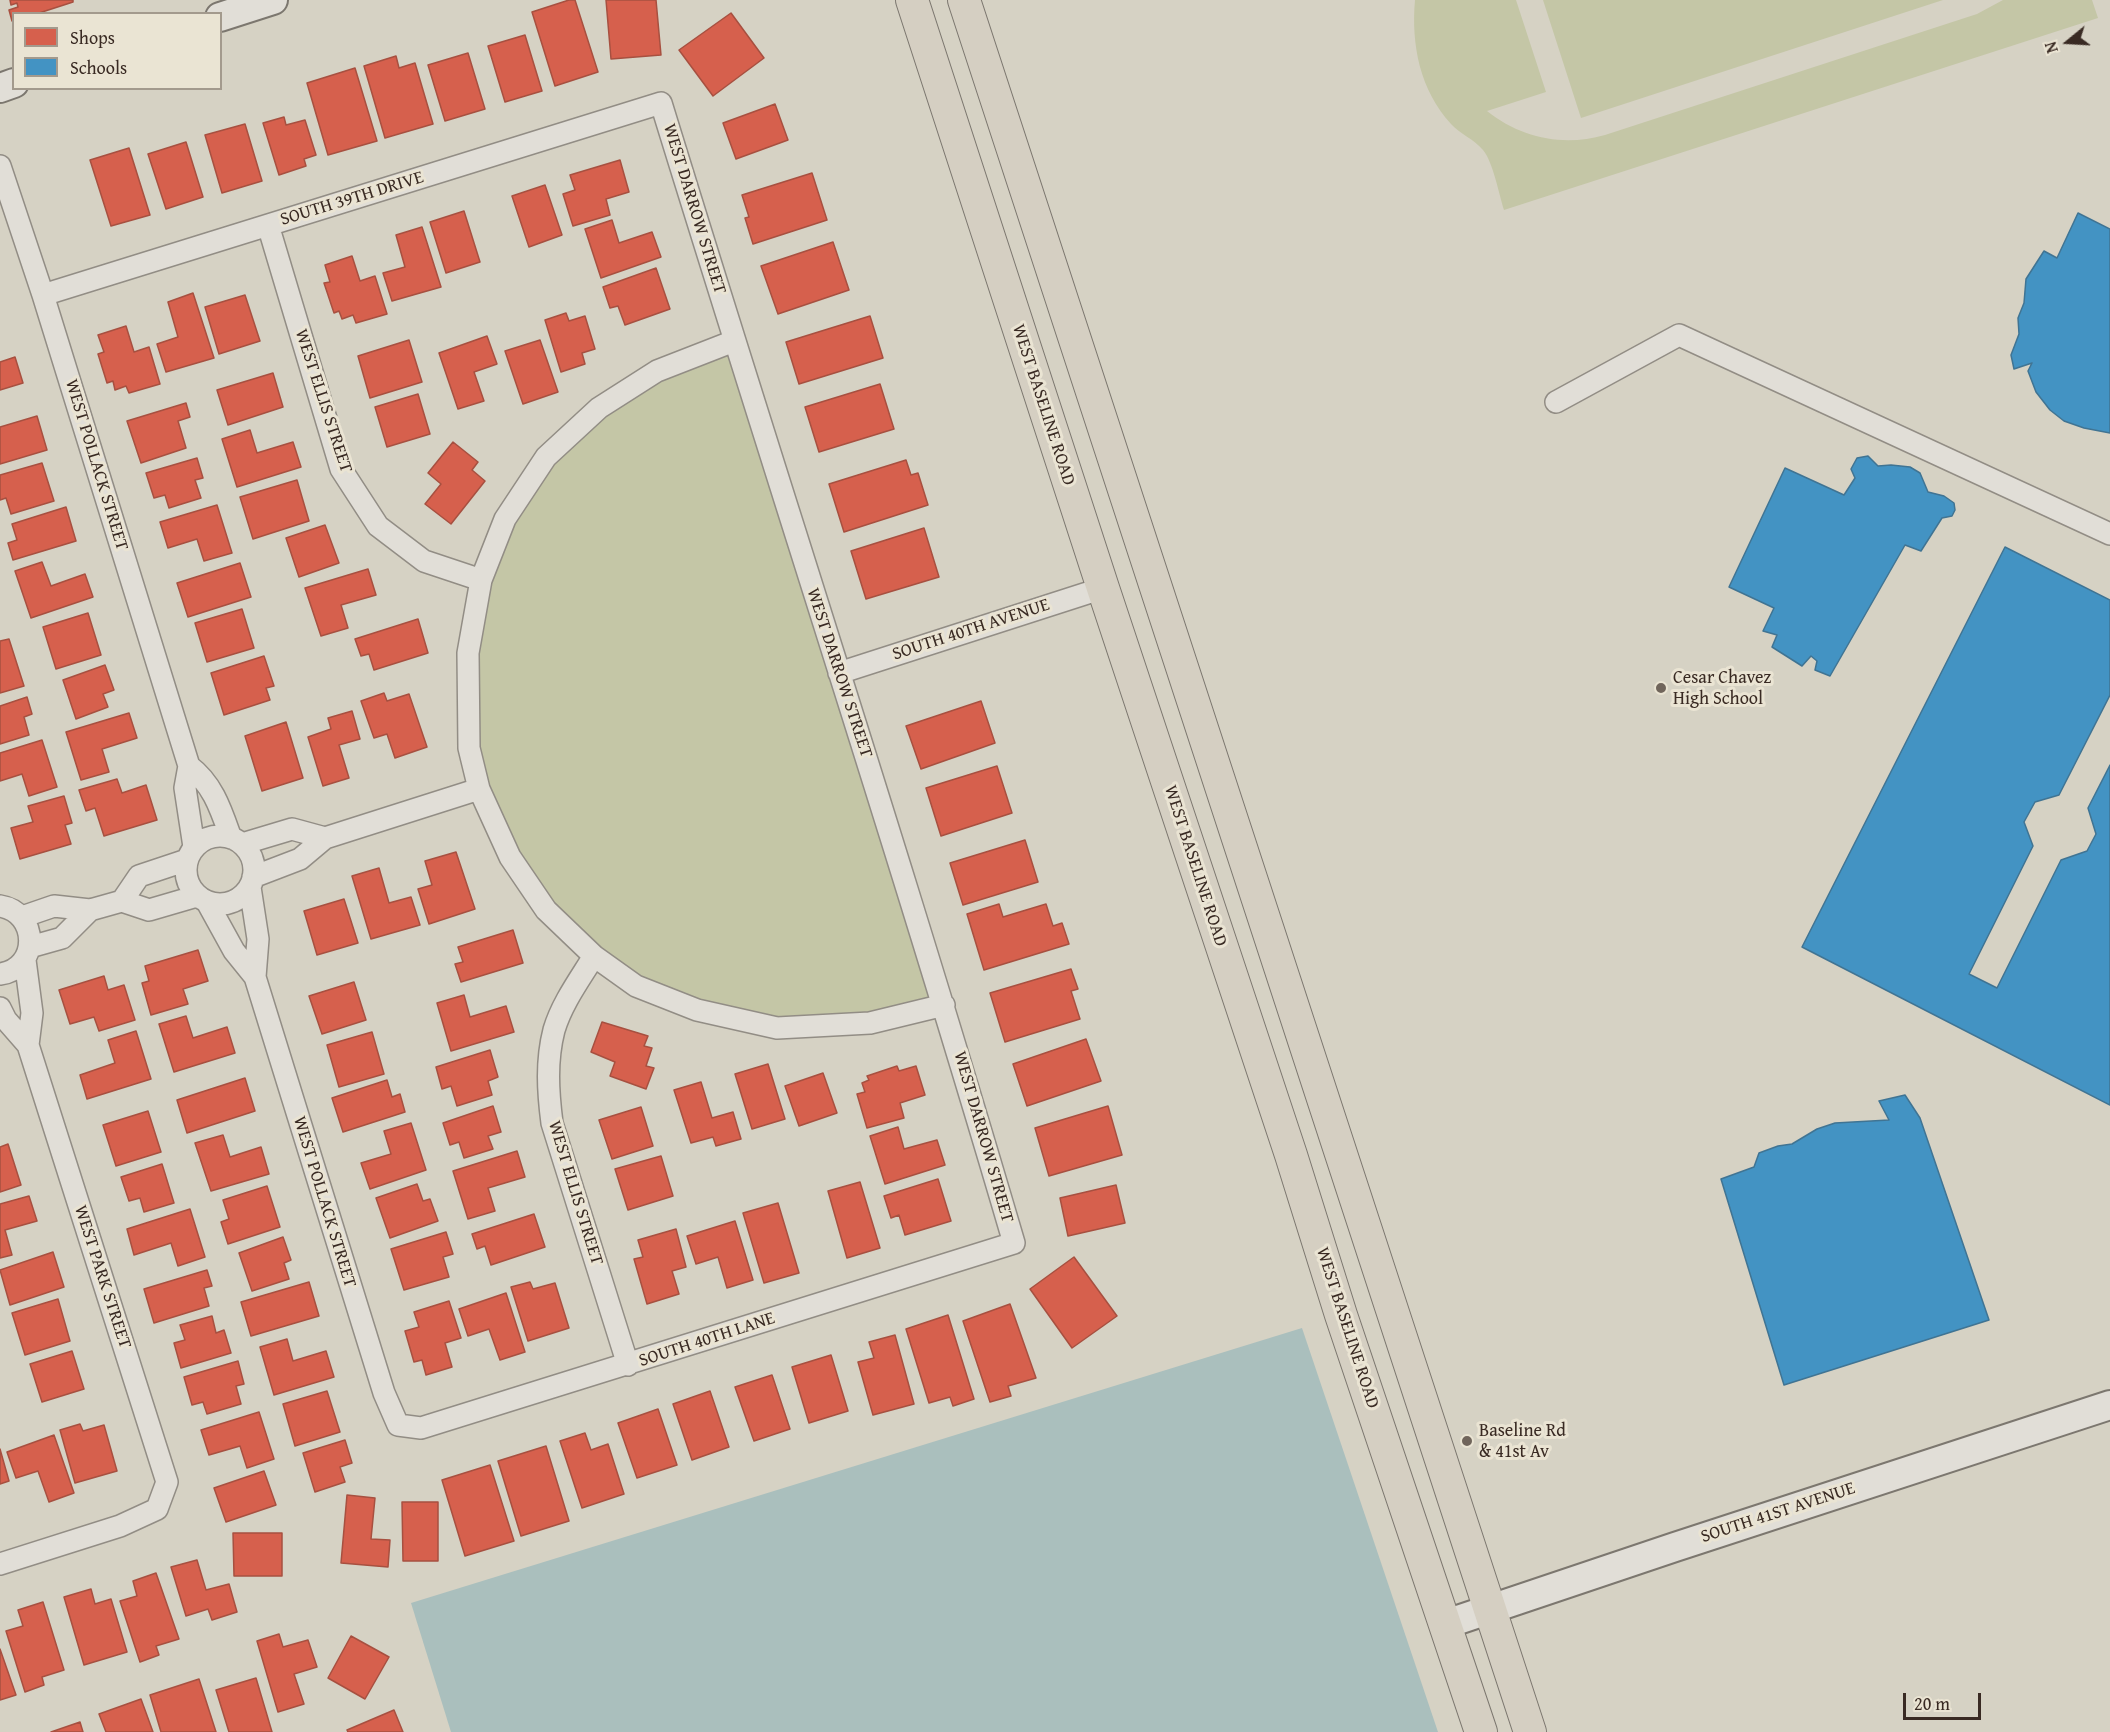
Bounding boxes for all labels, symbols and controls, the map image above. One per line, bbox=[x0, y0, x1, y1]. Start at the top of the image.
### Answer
legend bbox=[12, 12, 222, 90]
north arrow bbox=[2038, 12, 2098, 72]
text: Shops bbox=[70, 24, 115, 51]
text: N bbox=[2038, 39, 2064, 56]
text: Schools bbox=[70, 54, 127, 81]
street label: WEST DARROW STREET bbox=[658, 121, 730, 297]
street label: SOUTH 39TH DRIVE bbox=[278, 167, 426, 231]
street label: WEST BASELINE ROAD bbox=[1007, 322, 1079, 488]
street label: WEST ELLIS STREET bbox=[290, 326, 356, 476]
street label: WEST POLLACK STREET bbox=[60, 377, 132, 553]
street label: WEST DARROW STREET bbox=[801, 585, 877, 761]
street label: SOUTH 40TH AVENUE bbox=[890, 594, 1052, 666]
place label: Cesar Chavez High School bbox=[1673, 667, 1771, 710]
marker: Cesar Chavez High School bbox=[1654, 681, 1668, 695]
street label: WEST BASELINE ROAD bbox=[1159, 783, 1231, 949]
street label: WEST DARROW STREET bbox=[948, 1049, 1018, 1225]
street label: WEST POLLACK STREET bbox=[288, 1114, 360, 1290]
street label: WEST ELLIS STREET bbox=[543, 1118, 607, 1268]
street label: WEST PARK STREET bbox=[69, 1203, 135, 1351]
street label: WEST BASELINE ROAD bbox=[1311, 1245, 1383, 1411]
street label: SOUTH 40TH LANE bbox=[636, 1308, 778, 1372]
place label: Baseline Rd & 41st Av bbox=[1479, 1420, 1566, 1462]
marker: Baseline Rd & 41st Av bbox=[1460, 1434, 1474, 1448]
street label: SOUTH 41ST AVENUE bbox=[1698, 1478, 1858, 1548]
scale bar bbox=[1906, 1681, 1984, 1719]
text: 20 m bbox=[1914, 1690, 1950, 1717]

